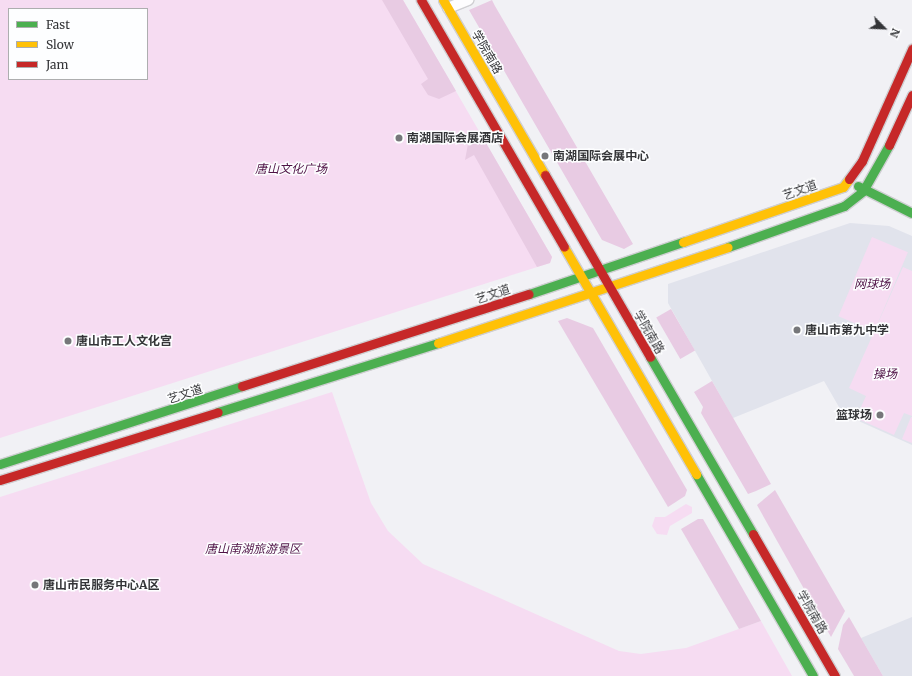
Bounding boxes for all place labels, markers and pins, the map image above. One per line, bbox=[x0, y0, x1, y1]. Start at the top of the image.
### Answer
place label: 南湖国际会展酒店 bbox=[407, 131, 503, 145]
marker: 南湖国际会展酒店 bbox=[394, 133, 404, 143]
place label: 南湖国际会展中心 bbox=[553, 149, 649, 163]
marker: 南湖国际会展中心 bbox=[540, 151, 550, 161]
place label: 唐山市第九中学 bbox=[805, 323, 889, 337]
marker: 唐山市第九中学 bbox=[792, 325, 802, 335]
place label: 唐山市工人文化宫 bbox=[76, 334, 172, 348]
marker: 唐山市工人文化宫 bbox=[63, 336, 73, 346]
place label: 篮球场 bbox=[836, 408, 872, 422]
marker: 篮球场 bbox=[875, 410, 885, 420]
place label: 唐山市民服务中心A区 bbox=[43, 578, 159, 592]
marker: 唐山市民服务中心A区 bbox=[30, 580, 40, 590]

